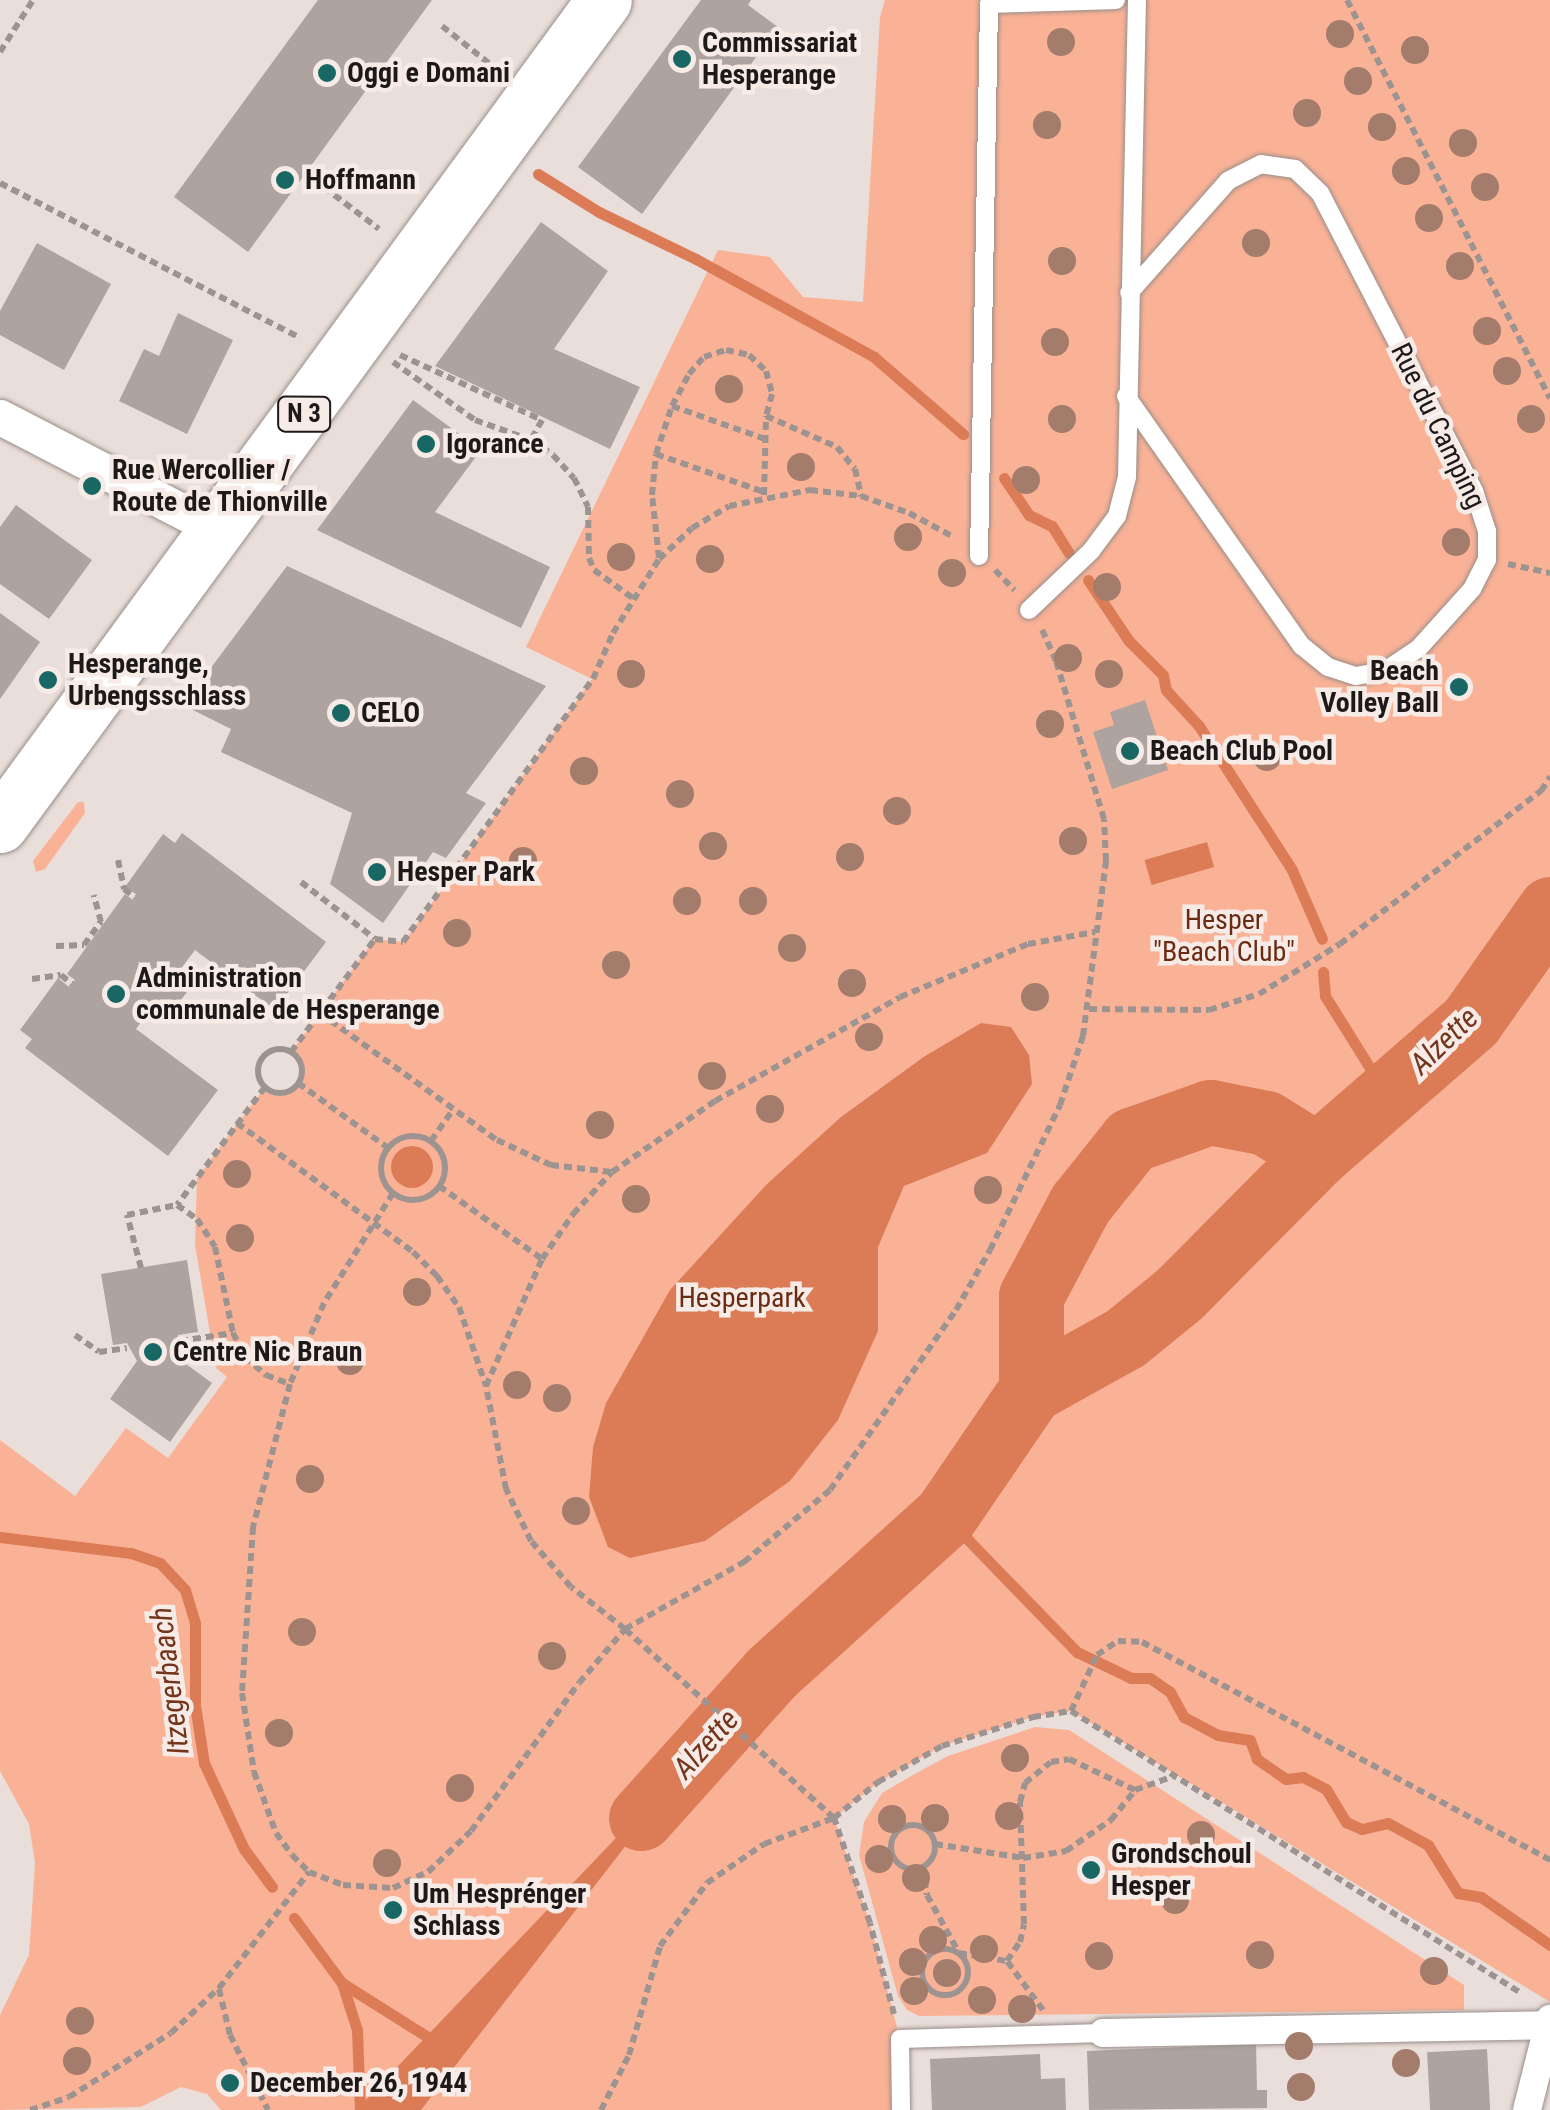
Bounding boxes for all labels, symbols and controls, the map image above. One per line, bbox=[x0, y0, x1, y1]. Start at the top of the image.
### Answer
place label: Commissariat Hesperange bbox=[702, 26, 857, 92]
marker: Commissariat Hesperange bbox=[671, 48, 693, 70]
place label: Oggi e Domani bbox=[347, 56, 510, 90]
marker: Oggi e Domani bbox=[316, 62, 338, 84]
place label: Hoffmann bbox=[305, 163, 416, 197]
marker: Hoffmann bbox=[274, 169, 296, 191]
street label: Rue du Camping bbox=[1383, 338, 1493, 514]
road number: N 3 bbox=[276, 394, 332, 434]
place label: Igorance bbox=[446, 427, 544, 461]
marker: Igorance bbox=[415, 433, 437, 455]
place label: Rue Wercollier / Route de Thionville bbox=[112, 453, 328, 519]
marker: Rue Wercollier / Route de Thionville bbox=[81, 475, 103, 497]
place label: Hesperange, Urbengsschlass bbox=[68, 647, 246, 713]
place label: Beach Volley Ball bbox=[1320, 654, 1439, 720]
marker: Hesperange, Urbengsschlass bbox=[37, 669, 59, 691]
marker: Beach Volley Ball bbox=[1448, 676, 1470, 698]
place label: CELO bbox=[361, 696, 420, 730]
marker: CELO bbox=[330, 702, 352, 724]
place label: Beach Club Pool bbox=[1150, 734, 1333, 768]
marker: Beach Club Pool bbox=[1119, 740, 1141, 762]
place label: Hesper Park bbox=[397, 855, 535, 889]
marker: Hesper Park bbox=[366, 861, 388, 883]
park label: Hesper "Beach Club" bbox=[1153, 903, 1295, 969]
place label: Administration communale de Hesperange bbox=[136, 961, 440, 1027]
marker: Administration communale de Hesperange bbox=[105, 983, 127, 1005]
water label: Alzette bbox=[1403, 1000, 1485, 1082]
park label: Hesperpark bbox=[678, 1281, 806, 1315]
place label: Centre Nic Braun bbox=[173, 1335, 362, 1369]
marker: Centre Nic Braun bbox=[142, 1341, 164, 1363]
water label: Itzegerbaach bbox=[143, 1605, 197, 1757]
water label: Alzette bbox=[666, 1702, 746, 1786]
place label: Grondschoul Hesper bbox=[1111, 1837, 1252, 1903]
marker: Grondschoul Hesper bbox=[1080, 1859, 1102, 1881]
place label: Um Hesprénger Schlass bbox=[413, 1877, 586, 1943]
marker: Um Hesprénger Schlass bbox=[382, 1899, 404, 1921]
place label: December 26, 1944 bbox=[250, 2066, 467, 2100]
marker: December 26, 1944 bbox=[219, 2072, 241, 2094]

